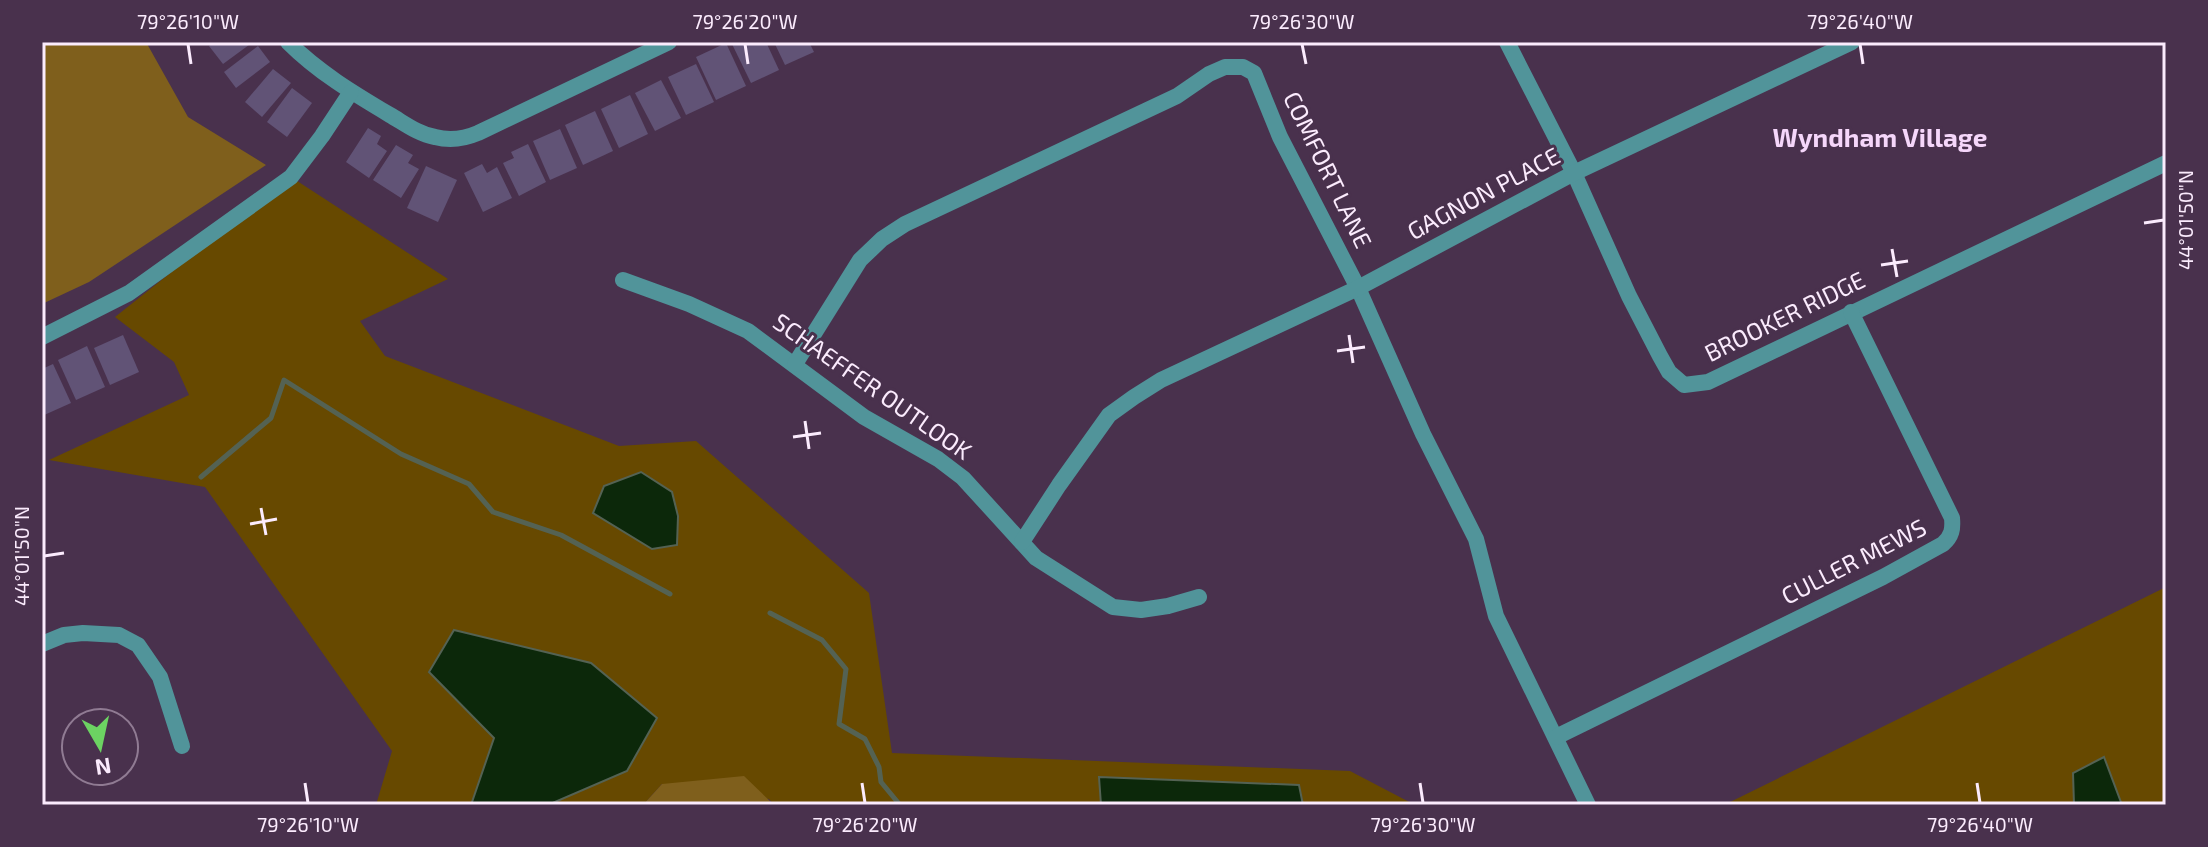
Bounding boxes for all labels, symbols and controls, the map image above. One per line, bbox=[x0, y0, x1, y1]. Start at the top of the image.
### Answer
text: 79°26'10"W bbox=[137, 9, 239, 33]
text: 79°26'20"W bbox=[692, 9, 798, 33]
text: 79°26'30"W bbox=[1250, 9, 1355, 33]
text: 79°26'40"W bbox=[1807, 9, 1913, 33]
street label: COMFORT LANE bbox=[1278, 86, 1379, 252]
district label: Wyndham Village bbox=[1773, 121, 1987, 153]
street label: GAGNON PLACE bbox=[1402, 140, 1565, 245]
text: 44°01'50"N bbox=[2173, 170, 2197, 270]
street label: BROOKER RIDGE bbox=[1699, 264, 1869, 367]
street label: SCHAEFFER OUTLOOK bbox=[768, 306, 978, 465]
text: 44°01'50"N bbox=[9, 506, 33, 606]
street label: CULLER MEWS bbox=[1776, 512, 1931, 610]
north arrow bbox=[60, 707, 140, 787]
text: N bbox=[93, 754, 113, 782]
text: 79°26'10"W bbox=[257, 812, 359, 836]
text: 79°26'20"W bbox=[812, 812, 918, 836]
text: 79°26'30"W bbox=[1371, 812, 1476, 836]
text: 79°26'40"W bbox=[1927, 812, 2033, 836]

